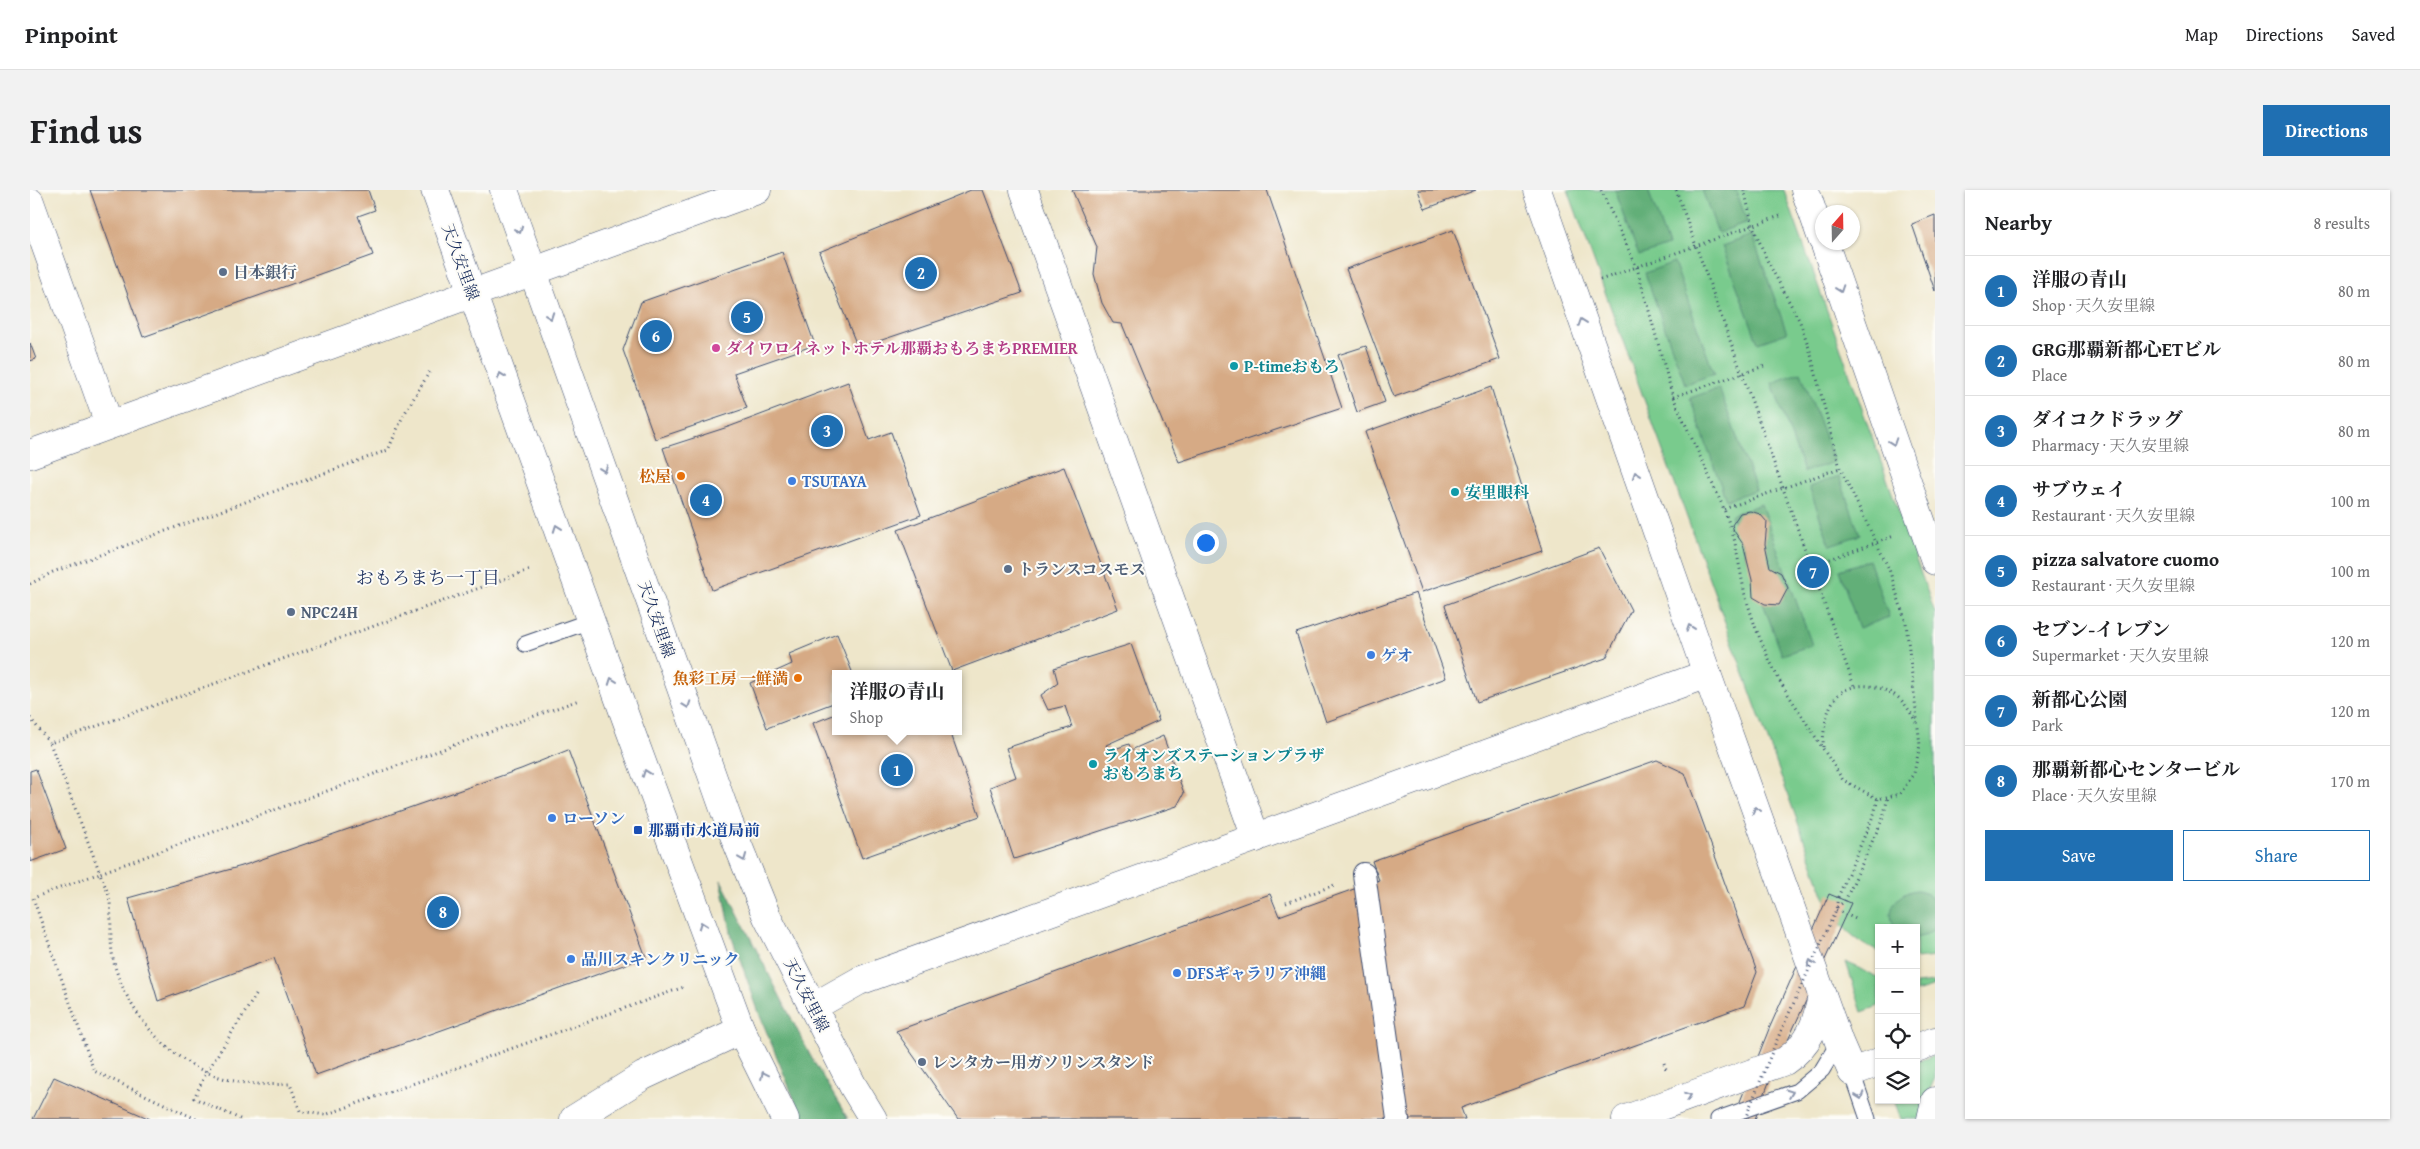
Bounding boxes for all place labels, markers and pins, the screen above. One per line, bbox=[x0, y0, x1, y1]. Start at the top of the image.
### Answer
pin: 2 bbox=[905, 254, 937, 292]
place label: 日本銀行 bbox=[233, 260, 297, 284]
marker: 日本銀行 bbox=[217, 266, 229, 278]
pin: 5 bbox=[731, 298, 763, 336]
pin: 6 bbox=[640, 317, 672, 355]
place label: ダイワロイネットホテル那覇おもろまちPREMIER bbox=[726, 336, 1078, 360]
marker: ダイワロイネットホテル那覇おもろまちPREMIER bbox=[710, 342, 722, 354]
place label: P-timeおもろ bbox=[1244, 354, 1340, 378]
marker: P-timeおもろ bbox=[1228, 360, 1240, 372]
pin: 3 bbox=[811, 412, 843, 450]
place label: 松屋 bbox=[639, 464, 671, 488]
place label: TSUTAYA bbox=[802, 469, 868, 493]
marker: 松屋 bbox=[675, 470, 687, 482]
marker: TSUTAYA bbox=[786, 475, 798, 487]
place label: 安里眼科 bbox=[1465, 480, 1530, 504]
pin: 4 bbox=[690, 481, 722, 519]
marker: 安里眼科 bbox=[1449, 486, 1461, 498]
pin: 7 bbox=[1797, 553, 1829, 591]
place label: トランスコスモス bbox=[1018, 557, 1146, 581]
marker: トランスコスモス bbox=[1002, 563, 1014, 575]
place label: NPC24H bbox=[301, 600, 358, 624]
marker: NPC24H bbox=[285, 606, 297, 618]
place label: ゲオ bbox=[1381, 643, 1413, 667]
marker: ゲオ bbox=[1365, 649, 1377, 661]
place label: 魚彩工房 一鮮満 bbox=[672, 666, 788, 690]
marker: 魚彩工房 一鮮満 bbox=[792, 672, 804, 684]
place label: ライオンズステーションプラザ おもろまち bbox=[1103, 743, 1325, 785]
pin: 1 bbox=[881, 751, 913, 789]
marker: ライオンズステーションプラザ おもろまち bbox=[1087, 758, 1099, 770]
place label: ローソン bbox=[562, 806, 625, 830]
marker: ローソン bbox=[546, 812, 558, 824]
place label: 那覇市水道局前 bbox=[648, 818, 760, 842]
marker: 那覇市水道局前 bbox=[632, 824, 644, 836]
pin: 8 bbox=[427, 893, 459, 931]
place label: 品川スキンクリニック bbox=[581, 947, 740, 971]
marker: 品川スキンクリニック bbox=[565, 953, 577, 965]
place label: DFSギャラリア沖縄 bbox=[1187, 961, 1326, 985]
marker: DFSギャラリア沖縄 bbox=[1171, 967, 1183, 979]
place label: レンタカー用ガソリンスタンド bbox=[932, 1050, 1154, 1074]
marker: レンタカー用ガソリンスタンド bbox=[916, 1056, 928, 1068]

